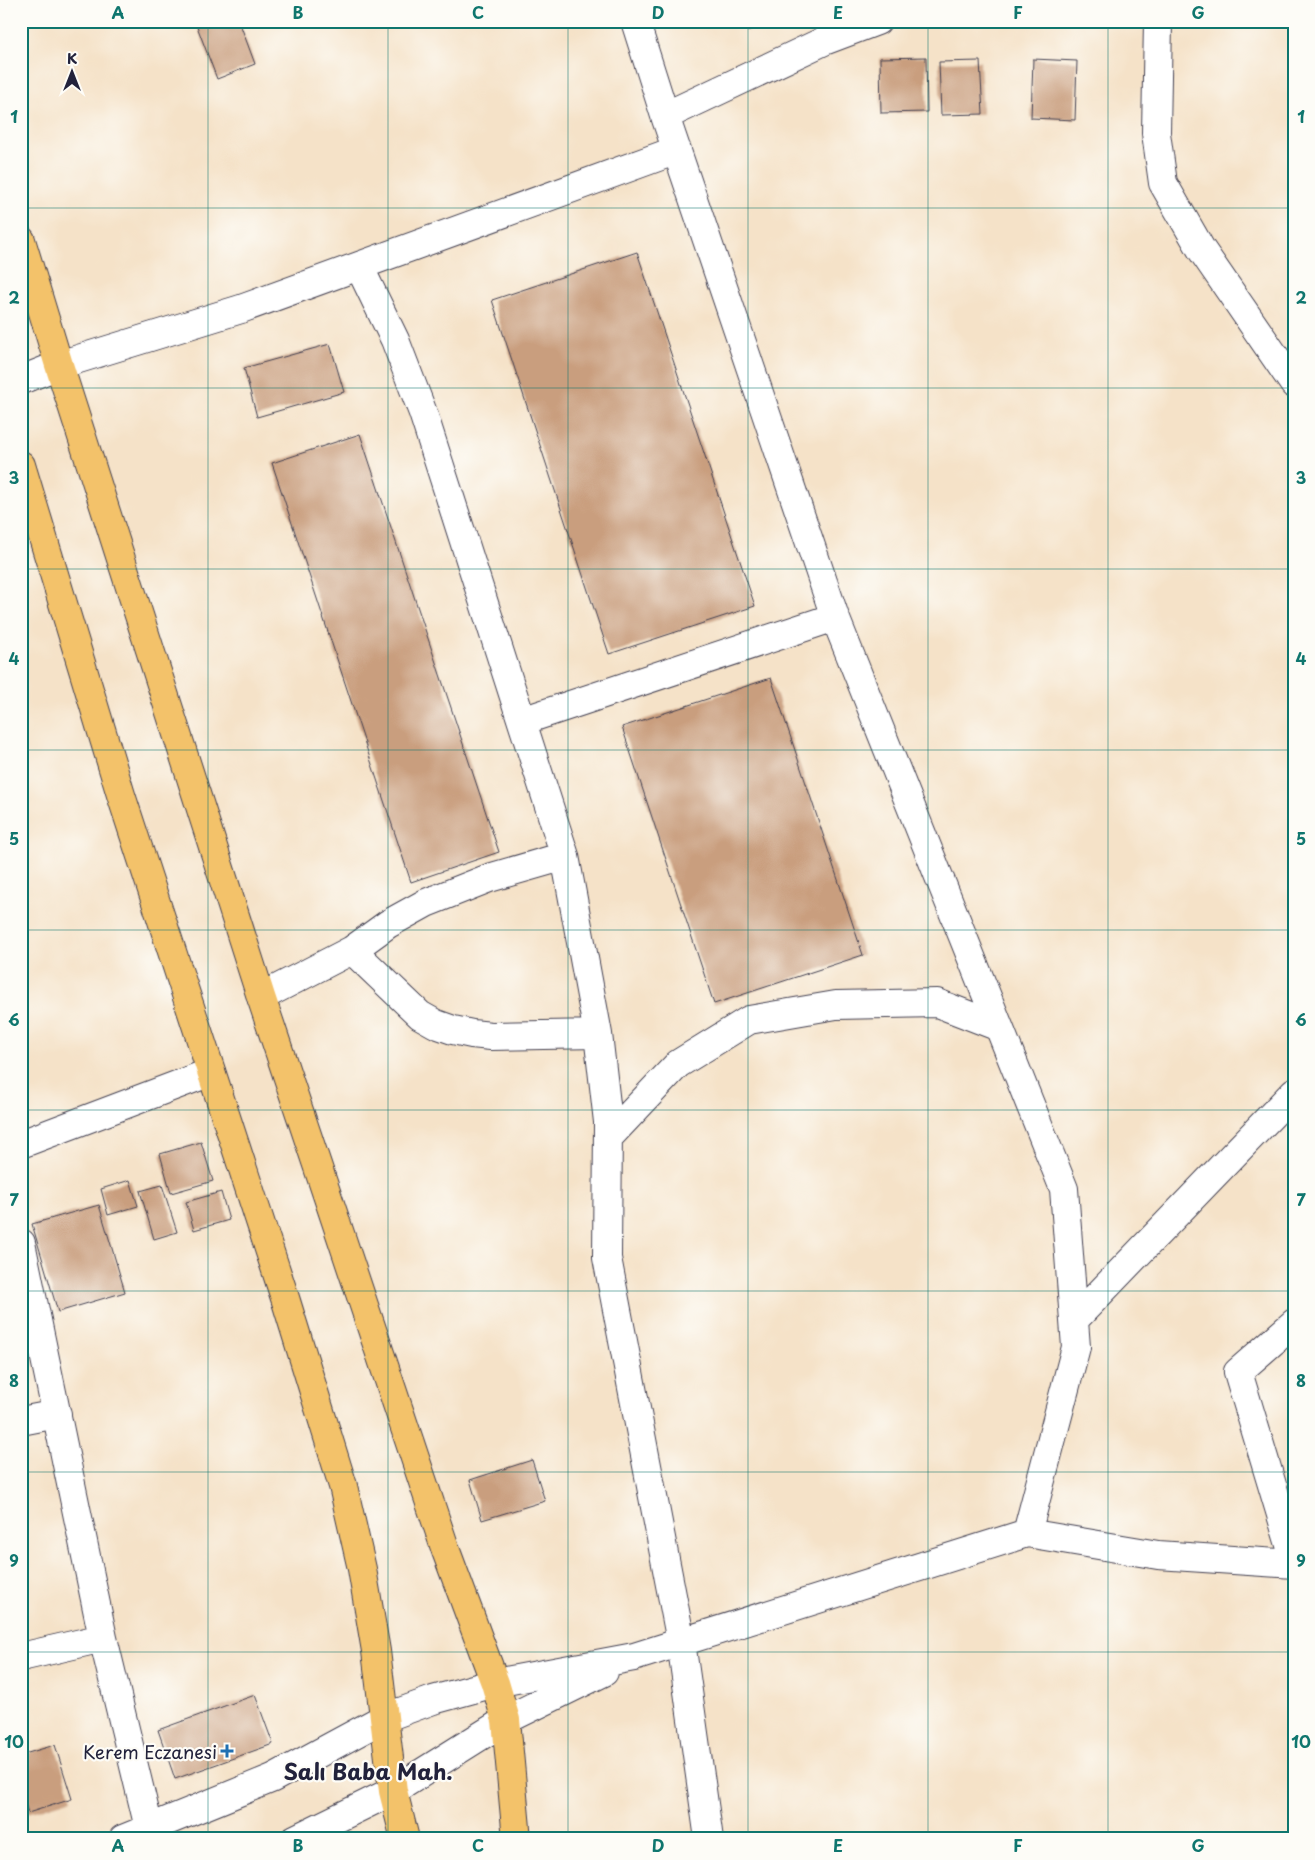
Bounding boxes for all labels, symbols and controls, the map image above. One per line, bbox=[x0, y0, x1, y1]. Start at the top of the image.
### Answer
text: A bbox=[112, 0, 125, 24]
text: B bbox=[293, 0, 304, 24]
text: C bbox=[472, 0, 484, 24]
text: D bbox=[652, 0, 664, 24]
text: E bbox=[833, 0, 843, 24]
text: F bbox=[1013, 0, 1023, 24]
text: G bbox=[1191, 0, 1205, 24]
north arrow bbox=[48, 48, 98, 98]
text: K bbox=[67, 48, 77, 69]
text: 1 bbox=[10, 104, 18, 128]
text: 1 bbox=[1297, 104, 1305, 128]
text: 2 bbox=[8, 285, 20, 309]
text: 2 bbox=[1295, 285, 1307, 309]
text: 3 bbox=[9, 465, 19, 489]
text: 3 bbox=[1296, 465, 1306, 489]
text: 4 bbox=[9, 646, 20, 670]
text: 4 bbox=[1296, 646, 1307, 670]
text: 5 bbox=[9, 826, 19, 850]
text: 5 bbox=[1296, 826, 1306, 850]
text: 6 bbox=[8, 1007, 20, 1031]
text: 6 bbox=[1295, 1007, 1307, 1031]
text: 7 bbox=[9, 1187, 19, 1211]
text: 7 bbox=[1296, 1187, 1306, 1211]
text: 8 bbox=[9, 1368, 19, 1392]
text: 8 bbox=[1296, 1368, 1306, 1392]
text: 9 bbox=[9, 1548, 19, 1572]
text: 9 bbox=[1296, 1548, 1306, 1572]
text: 10 bbox=[4, 1729, 24, 1753]
text: 10 bbox=[1291, 1729, 1311, 1753]
place label: Kerem Eczanesi bbox=[83, 1738, 217, 1765]
marker: Kerem Eczanesi bbox=[221, 1745, 233, 1757]
district label: Salı Baba Mah. bbox=[283, 1754, 453, 1787]
text: A bbox=[112, 1833, 125, 1857]
text: B bbox=[293, 1833, 304, 1857]
text: C bbox=[472, 1833, 484, 1857]
text: D bbox=[652, 1833, 664, 1857]
text: E bbox=[833, 1833, 843, 1857]
text: F bbox=[1013, 1833, 1023, 1857]
text: G bbox=[1191, 1833, 1205, 1857]

